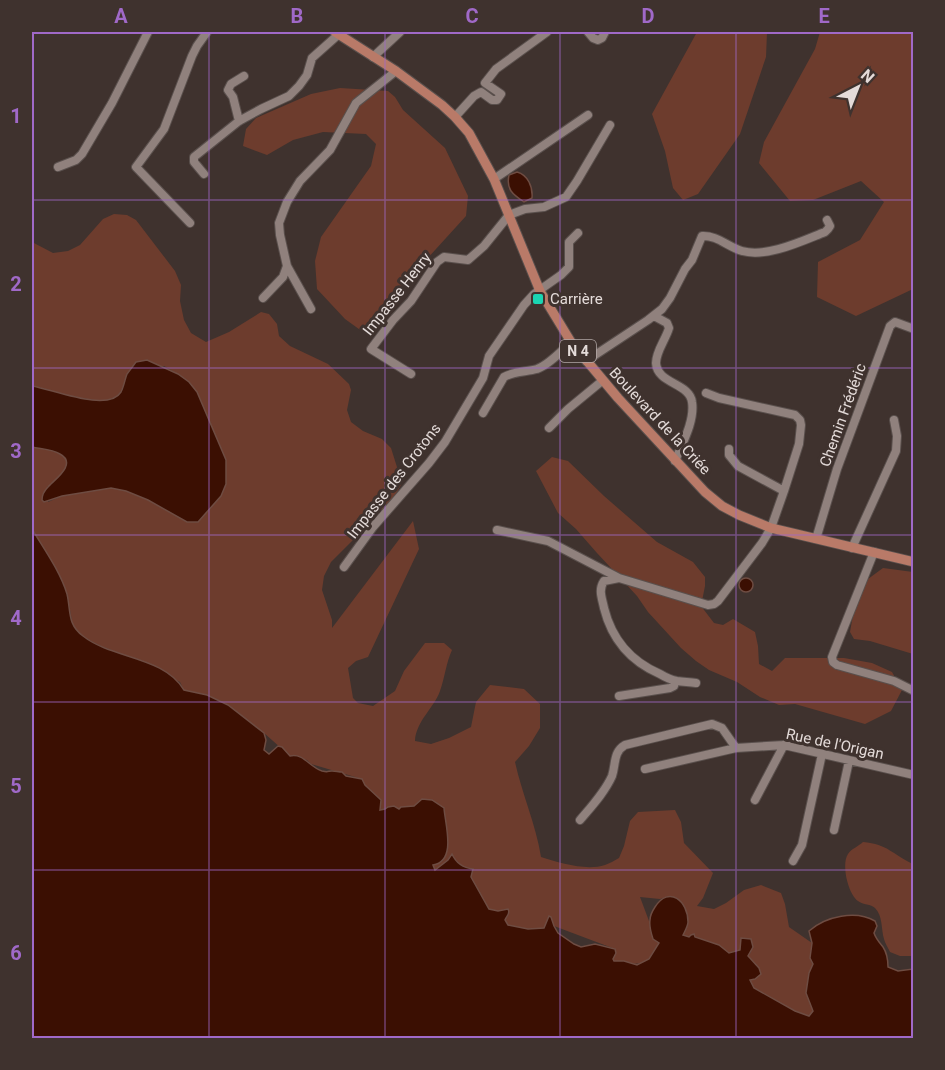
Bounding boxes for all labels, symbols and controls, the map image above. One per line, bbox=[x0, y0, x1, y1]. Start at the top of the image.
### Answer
text: A bbox=[114, 4, 128, 28]
text: B bbox=[291, 4, 303, 28]
text: C bbox=[465, 4, 479, 28]
text: D bbox=[642, 4, 655, 28]
text: E bbox=[818, 4, 830, 28]
north arrow bbox=[828, 57, 888, 117]
text: N bbox=[857, 65, 878, 87]
text: 1 bbox=[10, 104, 22, 128]
street label: Impasse Henry bbox=[359, 249, 435, 339]
text: 2 bbox=[10, 272, 22, 296]
place label: Carrière bbox=[550, 290, 603, 308]
marker: Carrière bbox=[531, 292, 545, 306]
road number: N 4 bbox=[560, 340, 596, 362]
street label: Chemin Frédéric bbox=[816, 361, 870, 469]
street label: Boulevard de la Criée bbox=[606, 364, 714, 478]
street label: Impasse des Crotons bbox=[343, 420, 445, 542]
text: 3 bbox=[10, 439, 22, 463]
text: 4 bbox=[10, 606, 22, 630]
street label: Rue de l'Origan bbox=[784, 725, 886, 763]
text: 5 bbox=[10, 774, 22, 798]
text: 6 bbox=[10, 941, 22, 965]

